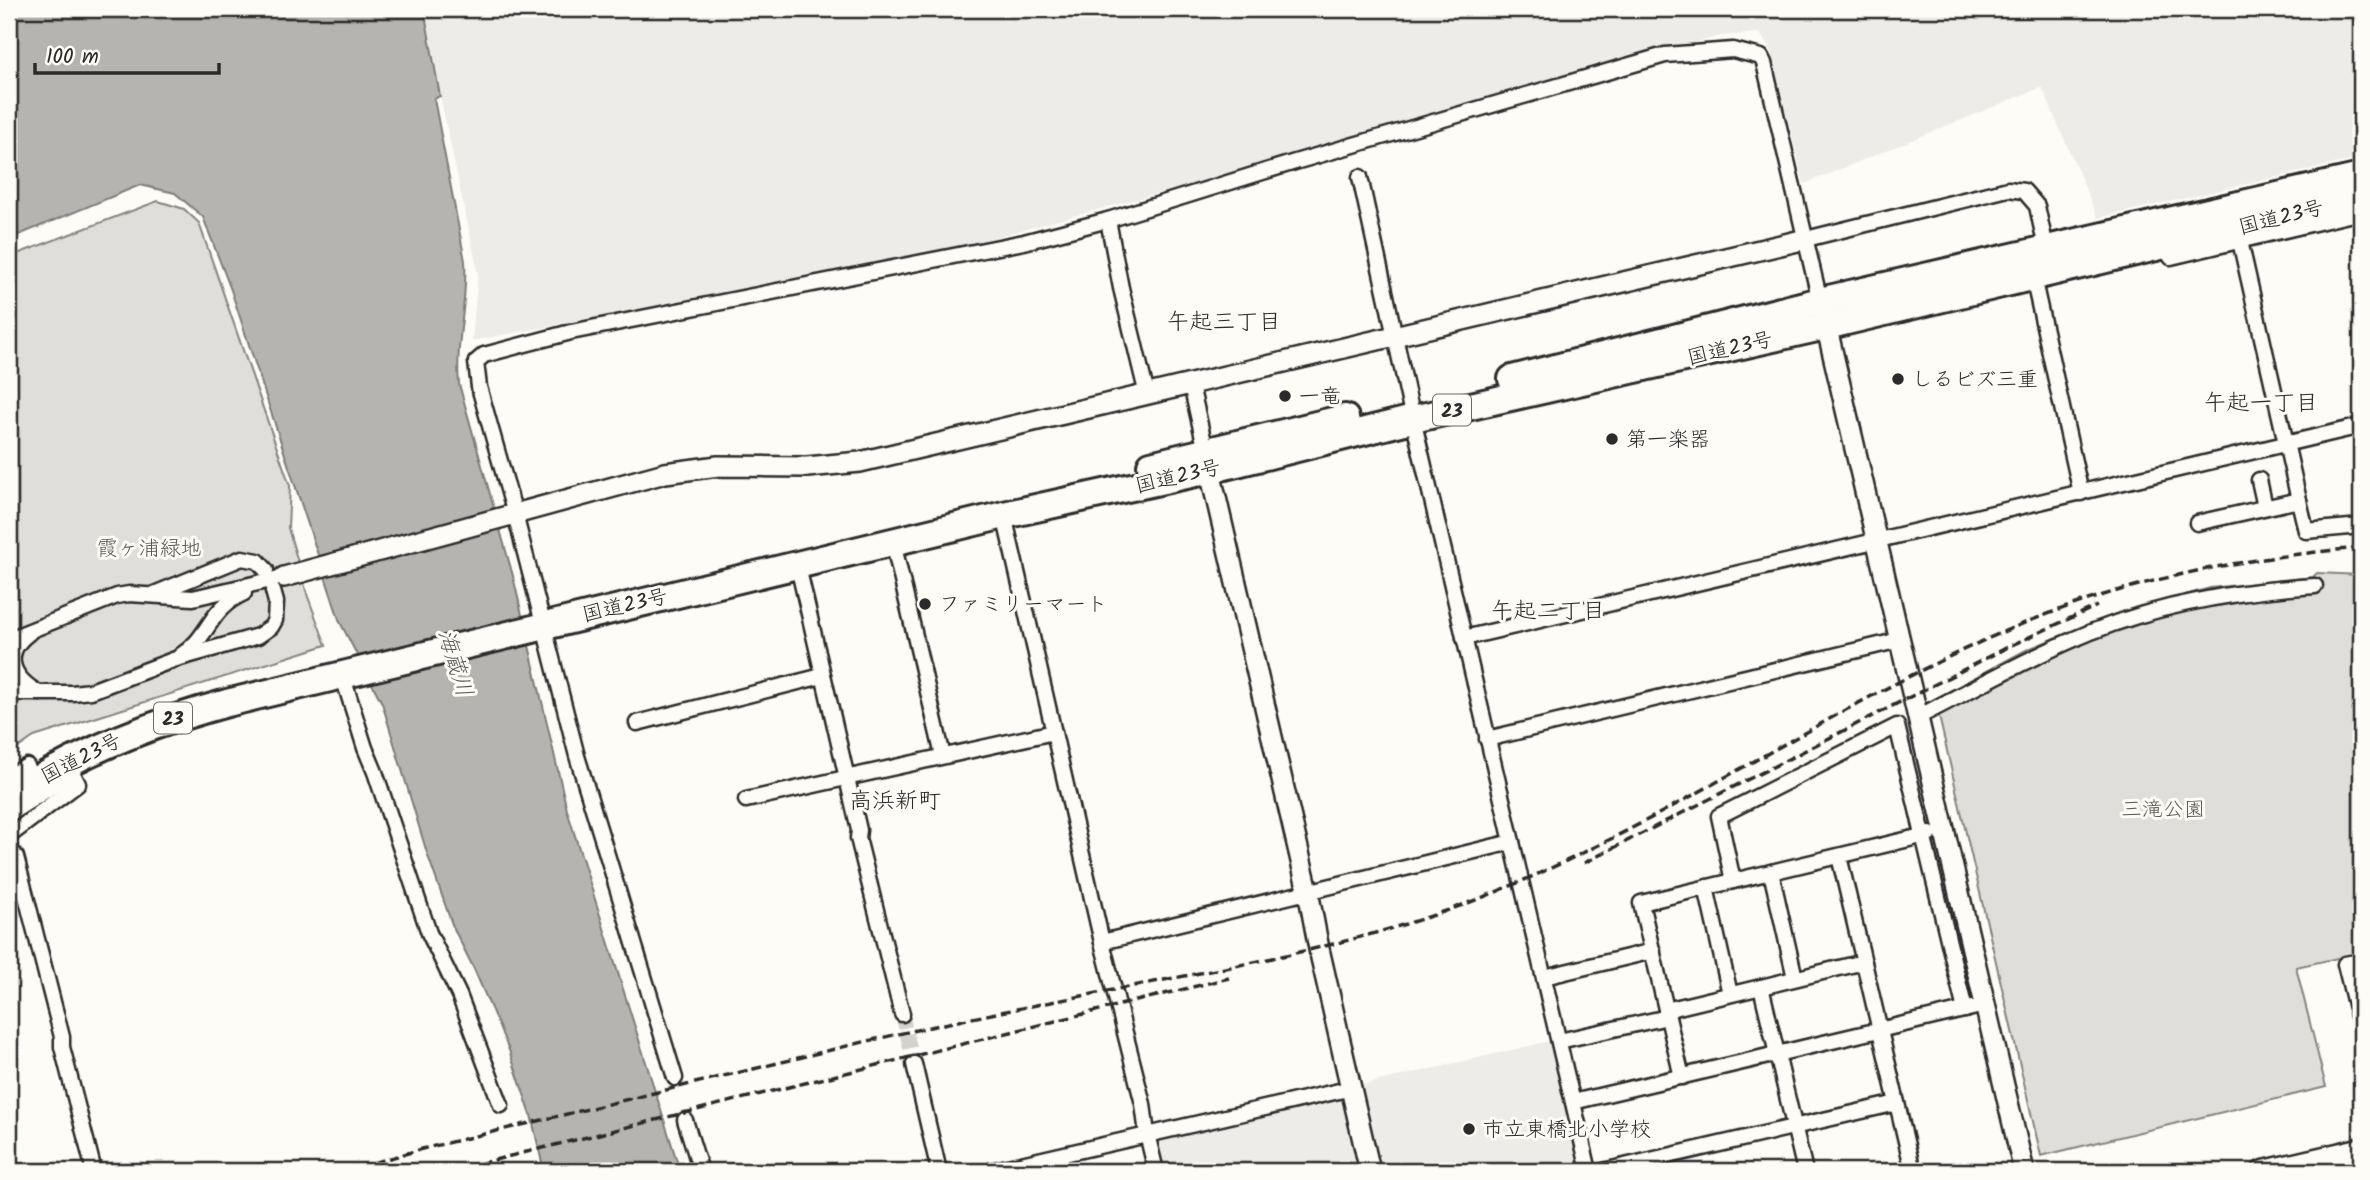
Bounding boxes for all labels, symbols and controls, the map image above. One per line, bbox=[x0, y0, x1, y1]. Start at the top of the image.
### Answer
scale bar bbox=[35, 32, 219, 76]
text: 100 m bbox=[46, 41, 99, 74]
street label: 国道23号 bbox=[2235, 192, 2328, 245]
district label: 午起三丁目 bbox=[1167, 305, 1282, 341]
street label: 国道23号 bbox=[1684, 324, 1777, 375]
place label: しるビズ三重 bbox=[1912, 364, 2038, 397]
marker: しるビズ三重 bbox=[1890, 371, 1906, 387]
place label: 一竜 bbox=[1299, 381, 1341, 414]
district label: 午起一丁目 bbox=[2204, 386, 2319, 422]
marker: 一竜 bbox=[1277, 388, 1293, 404]
road number: 23 bbox=[1433, 394, 1471, 426]
place label: 第一楽器 bbox=[1626, 424, 1710, 457]
marker: 第一楽器 bbox=[1604, 431, 1620, 447]
street label: 国道23号 bbox=[1132, 452, 1225, 503]
park label: 霞ヶ浦緑地 bbox=[97, 533, 202, 566]
street label: 国道23号 bbox=[579, 581, 672, 632]
place label: ファミリーマート bbox=[939, 589, 1107, 622]
district label: 午起二丁目 bbox=[1491, 594, 1606, 630]
marker: ファミリーマート bbox=[917, 596, 933, 612]
water label: 海蔵川 bbox=[427, 625, 481, 702]
road number: 23 bbox=[154, 702, 192, 734]
street label: 国道23号 bbox=[35, 725, 128, 794]
district label: 高浜新町 bbox=[849, 784, 941, 820]
park label: 三滝公園 bbox=[2121, 794, 2205, 827]
place label: 市立東橋北小学校 bbox=[1483, 1114, 1651, 1147]
marker: 市立東橋北小学校 bbox=[1461, 1121, 1477, 1137]

